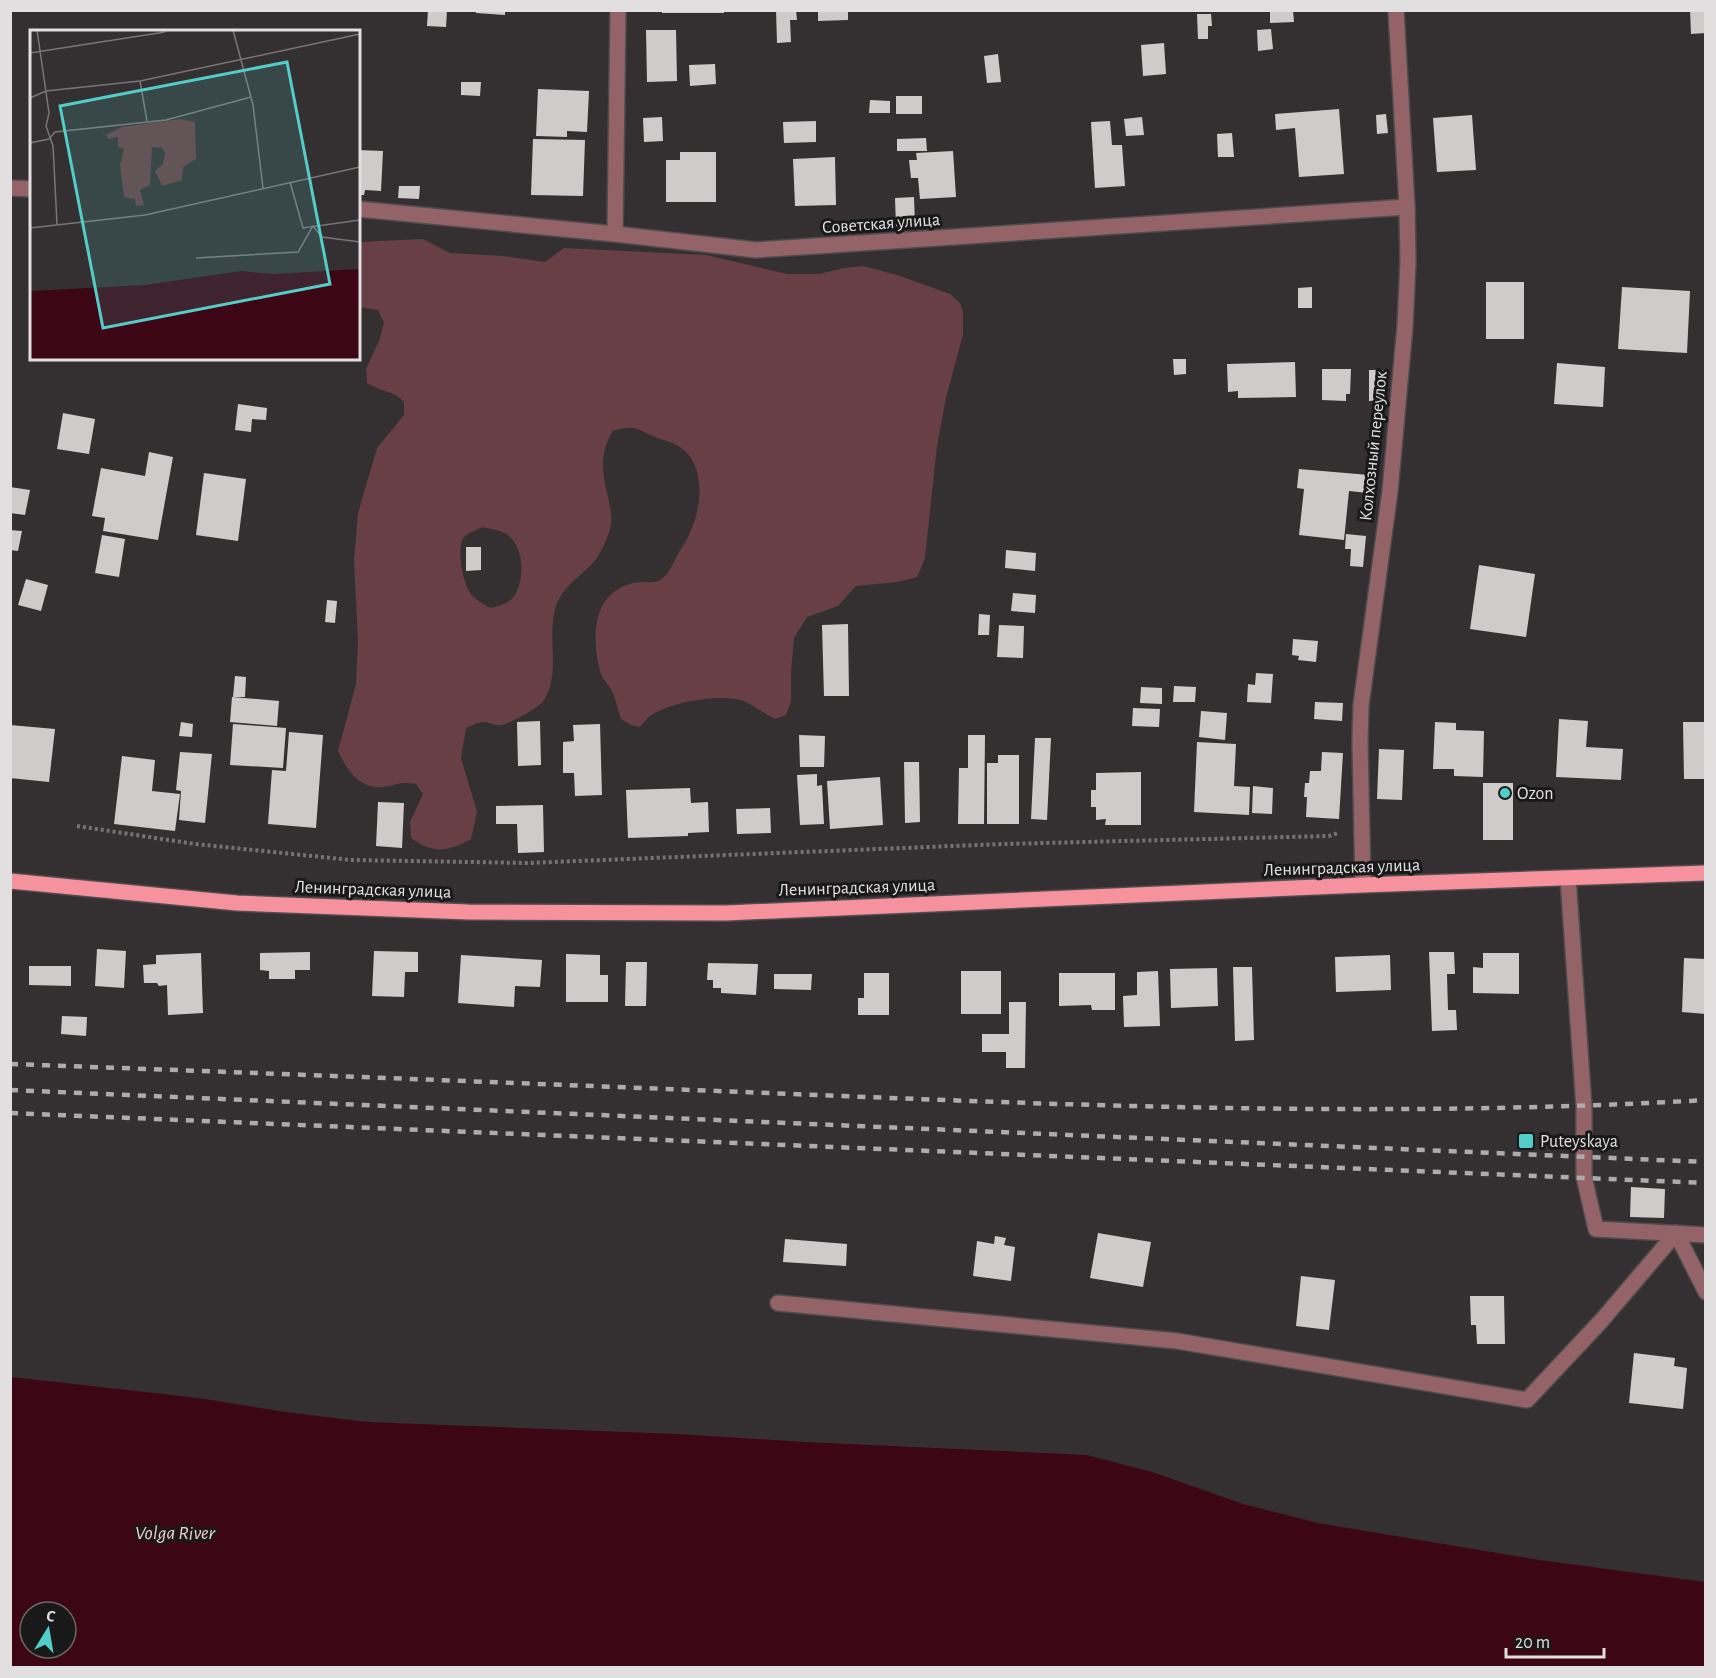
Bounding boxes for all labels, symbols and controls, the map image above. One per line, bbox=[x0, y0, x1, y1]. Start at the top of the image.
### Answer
inset map bbox=[30, 30, 360, 360]
street label: Советская улица bbox=[821, 211, 941, 237]
street label: Колхозный переулок bbox=[1357, 369, 1391, 522]
place label: Ozon bbox=[1517, 785, 1554, 803]
marker: Ozon bbox=[1498, 786, 1512, 800]
street label: Ленинградская улица bbox=[1263, 856, 1421, 880]
street label: Ленинградская улица bbox=[778, 876, 936, 900]
street label: Ленинградская улица bbox=[294, 878, 452, 902]
marker: Puteyskaya bbox=[1517, 1132, 1535, 1150]
place label: Puteyskaya bbox=[1540, 1133, 1618, 1151]
water label: Volga River bbox=[135, 1523, 216, 1543]
north arrow bbox=[18, 1600, 78, 1660]
text: С bbox=[45, 1608, 57, 1625]
scale bar bbox=[1506, 1621, 1604, 1659]
text: 20 m bbox=[1515, 1634, 1550, 1652]

